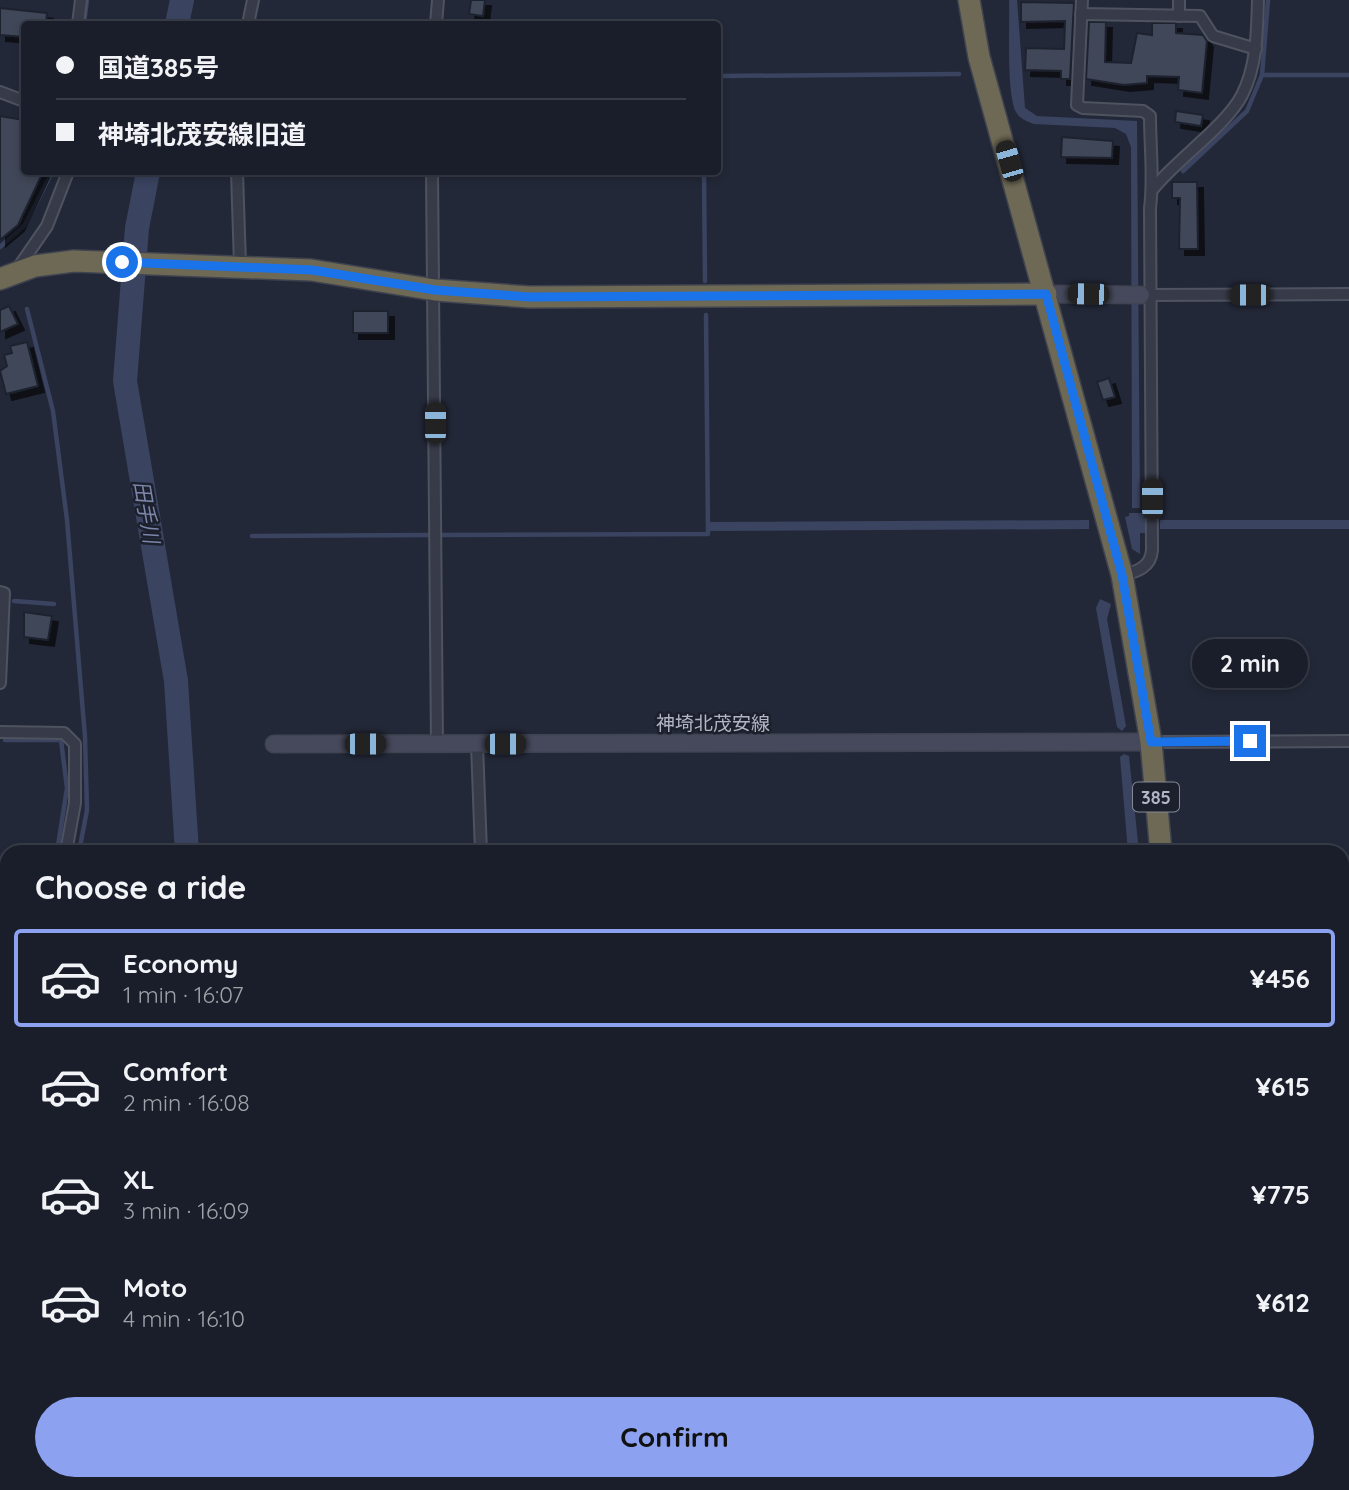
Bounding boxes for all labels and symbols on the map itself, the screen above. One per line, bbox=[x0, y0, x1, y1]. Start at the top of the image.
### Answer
car bbox=[994, 138, 1025, 184]
route start bbox=[106, 246, 138, 278]
car bbox=[1067, 283, 1110, 305]
car bbox=[1230, 285, 1272, 306]
car bbox=[425, 402, 446, 444]
car bbox=[1142, 478, 1163, 520]
water label: 田手川 bbox=[129, 479, 166, 547]
callout: 2 min bbox=[1192, 640, 1308, 688]
street label: 神埼北茂安線 bbox=[656, 711, 770, 735]
route end bbox=[1234, 725, 1266, 757]
car bbox=[345, 734, 387, 755]
car bbox=[485, 734, 527, 755]
road number: 385 bbox=[1133, 782, 1179, 812]

